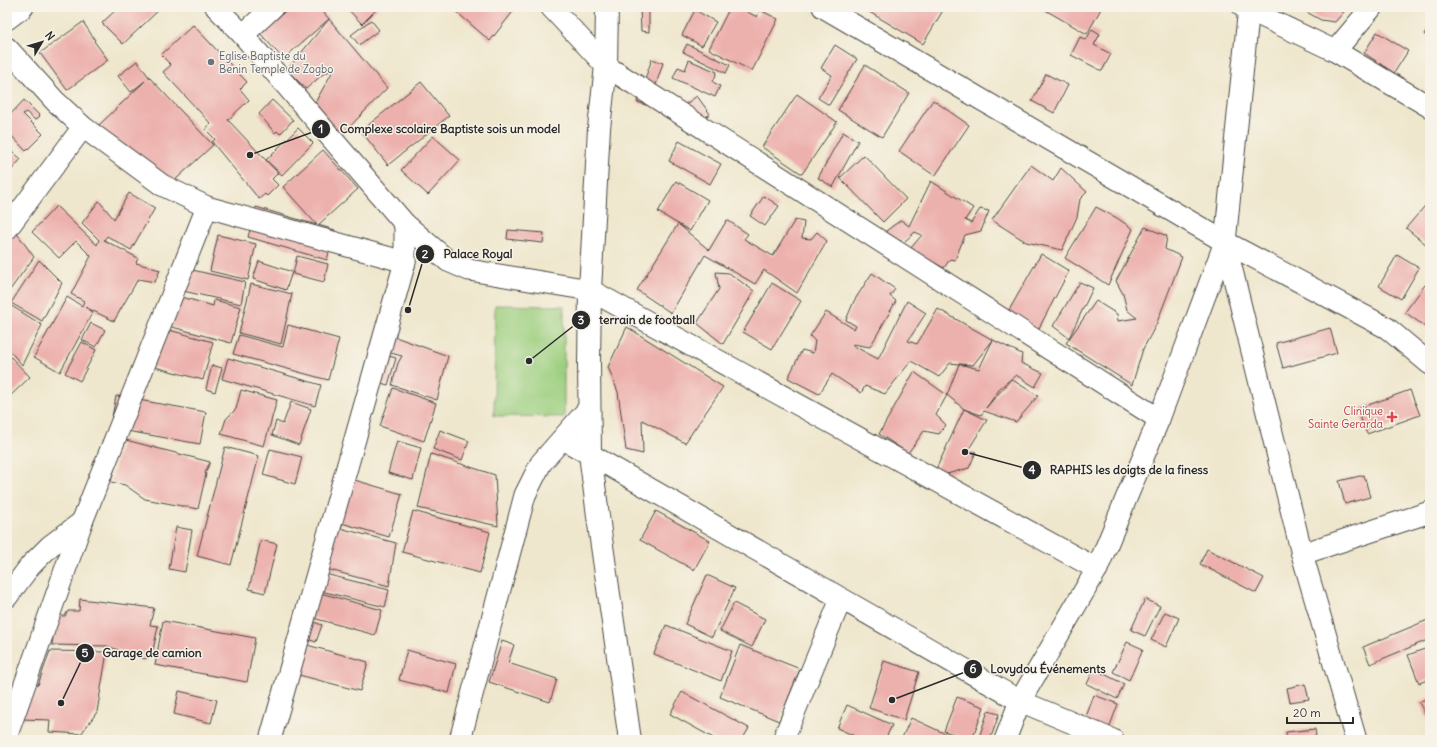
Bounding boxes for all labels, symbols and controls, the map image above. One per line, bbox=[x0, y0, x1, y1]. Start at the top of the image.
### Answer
north arrow bbox=[22, 22, 62, 62]
text: N bbox=[42, 29, 58, 43]
place label: Eglise Baptiste du Benin Temple de Zogbo bbox=[219, 49, 333, 76]
marker: Eglise Baptiste du Benin Temple de Zogbo bbox=[206, 57, 216, 67]
callout: Complexe scolaire Baptiste sois un model bbox=[311, 117, 568, 141]
text: 1 bbox=[319, 121, 323, 136]
text: Complexe scolaire Baptiste sois un model bbox=[340, 121, 561, 137]
callout: Palace Royal bbox=[415, 242, 520, 266]
text: 2 bbox=[422, 246, 429, 261]
text: Palace Royal bbox=[443, 246, 513, 262]
callout: terrain de football bbox=[571, 308, 703, 332]
text: 3 bbox=[578, 312, 585, 327]
text: terrain de football bbox=[598, 312, 695, 327]
place label: Clinique Sainte Gerarda bbox=[1308, 404, 1383, 431]
marker: Clinique Sainte Gerarda bbox=[1386, 411, 1398, 423]
callout: RAPHIS les doigts de la finess bbox=[1022, 458, 1217, 482]
text: 4 bbox=[1029, 462, 1036, 477]
text: RAPHIS les doigts de la finess bbox=[1050, 462, 1209, 478]
callout: Garage de camion bbox=[75, 641, 210, 665]
text: 5 bbox=[82, 645, 89, 660]
text: Garage de camion bbox=[102, 645, 202, 661]
callout: Lovydou Événements bbox=[963, 657, 1114, 681]
text: 6 bbox=[970, 661, 977, 676]
text: Lovydou Événements bbox=[990, 661, 1106, 677]
scale bar bbox=[1287, 699, 1353, 725]
text: 20 m bbox=[1293, 705, 1321, 720]

